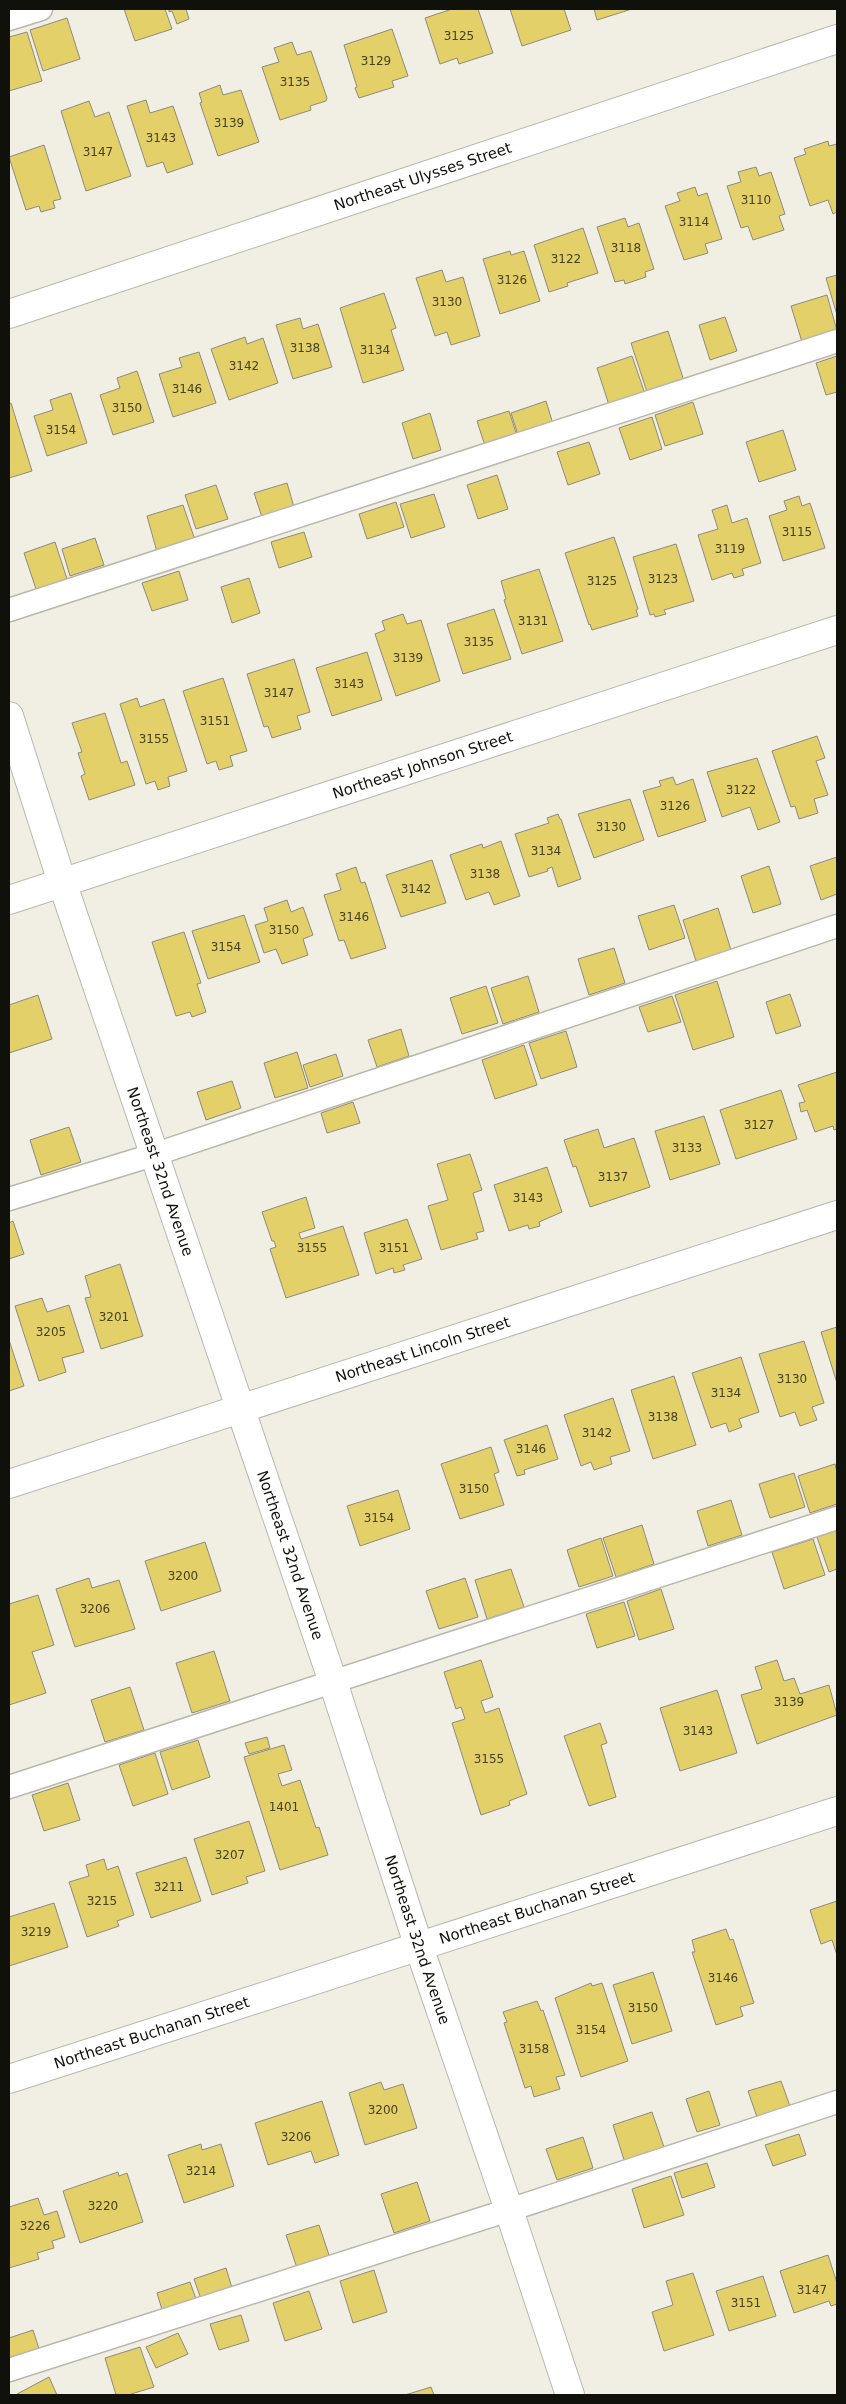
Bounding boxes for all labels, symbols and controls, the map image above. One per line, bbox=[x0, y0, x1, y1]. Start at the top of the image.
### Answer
house number: 3125 bbox=[444, 29, 474, 43]
house number: 3129 bbox=[361, 54, 391, 68]
house number: 3135 bbox=[280, 75, 310, 89]
house number: 3139 bbox=[214, 116, 244, 130]
house number: 3143 bbox=[146, 131, 176, 145]
street label: Northeast Ulysses Street bbox=[332, 139, 514, 214]
house number: 3147 bbox=[83, 145, 113, 159]
house number: 3110 bbox=[741, 193, 771, 207]
house number: 3114 bbox=[679, 215, 709, 229]
house number: 3118 bbox=[611, 241, 641, 255]
house number: 3122 bbox=[551, 252, 581, 266]
house number: 3126 bbox=[497, 273, 527, 287]
house number: 3130 bbox=[432, 295, 462, 309]
house number: 3138 bbox=[290, 341, 320, 355]
house number: 3134 bbox=[360, 343, 390, 357]
house number: 3142 bbox=[229, 359, 259, 373]
house number: 3146 bbox=[172, 382, 202, 396]
house number: 3150 bbox=[112, 401, 142, 415]
house number: 3154 bbox=[46, 423, 76, 437]
house number: 3115 bbox=[782, 525, 812, 539]
house number: 3119 bbox=[715, 542, 745, 556]
house number: 3123 bbox=[648, 572, 678, 586]
house number: 3125 bbox=[587, 574, 617, 588]
house number: 3131 bbox=[518, 614, 548, 628]
house number: 3135 bbox=[464, 635, 494, 649]
house number: 3139 bbox=[393, 651, 423, 665]
house number: 3143 bbox=[334, 677, 364, 691]
house number: 3147 bbox=[264, 686, 294, 700]
house number: 3151 bbox=[200, 714, 230, 728]
street label: Northeast Johnson Street bbox=[330, 727, 515, 803]
house number: 3155 bbox=[139, 732, 169, 746]
house number: 3122 bbox=[726, 783, 756, 797]
house number: 3126 bbox=[660, 799, 690, 813]
house number: 3130 bbox=[596, 820, 626, 834]
house number: 3134 bbox=[531, 844, 561, 858]
house number: 3138 bbox=[470, 867, 500, 881]
house number: 3142 bbox=[401, 882, 431, 896]
house number: 3146 bbox=[339, 910, 369, 924]
house number: 3150 bbox=[269, 923, 299, 937]
house number: 3154 bbox=[211, 940, 241, 954]
street label: Northeast 32nd Avenue bbox=[123, 1085, 197, 1259]
house number: 3127 bbox=[744, 1118, 774, 1132]
house number: 3133 bbox=[672, 1141, 702, 1155]
house number: 3137 bbox=[598, 1170, 628, 1184]
house number: 3143 bbox=[513, 1191, 543, 1205]
house number: 3155 bbox=[297, 1241, 327, 1255]
house number: 3151 bbox=[379, 1241, 409, 1255]
house number: 3201 bbox=[99, 1310, 129, 1324]
street label: Northeast Lincoln Street bbox=[333, 1313, 512, 1386]
house number: 3205 bbox=[36, 1325, 66, 1339]
house number: 3130 bbox=[777, 1372, 807, 1386]
house number: 3134 bbox=[711, 1386, 741, 1400]
house number: 3138 bbox=[648, 1410, 678, 1424]
house number: 3142 bbox=[582, 1426, 612, 1440]
house number: 3146 bbox=[516, 1442, 546, 1456]
street label: Northeast 32nd Avenue bbox=[253, 1468, 327, 1642]
house number: 3150 bbox=[459, 1482, 489, 1496]
house number: 3154 bbox=[364, 1511, 394, 1525]
house number: 3200 bbox=[168, 1569, 198, 1583]
house number: 3206 bbox=[80, 1602, 110, 1616]
house number: 3139 bbox=[774, 1695, 804, 1709]
house number: 3143 bbox=[683, 1724, 713, 1738]
house number: 3155 bbox=[474, 1752, 504, 1766]
house number: 1401 bbox=[269, 1800, 299, 1814]
house number: 3207 bbox=[215, 1848, 245, 1862]
street label: Northeast 32nd Avenue bbox=[381, 1853, 454, 2027]
street label: Northeast Buchanan Street bbox=[437, 1868, 637, 1948]
house number: 3211 bbox=[154, 1880, 184, 1894]
house number: 3215 bbox=[87, 1894, 117, 1908]
house number: 3219 bbox=[21, 1925, 51, 1939]
house number: 3146 bbox=[708, 1971, 738, 1985]
street label: Northeast Buchanan Street bbox=[52, 1993, 252, 2073]
house number: 3150 bbox=[628, 2001, 658, 2015]
house number: 3154 bbox=[576, 2023, 606, 2037]
house number: 3158 bbox=[519, 2042, 549, 2056]
house number: 3200 bbox=[368, 2103, 398, 2117]
house number: 3206 bbox=[281, 2130, 311, 2144]
house number: 3214 bbox=[186, 2164, 216, 2178]
house number: 3220 bbox=[88, 2199, 118, 2213]
house number: 3226 bbox=[20, 2219, 50, 2233]
house number: 3147 bbox=[797, 2283, 827, 2297]
house number: 3151 bbox=[731, 2296, 761, 2310]

